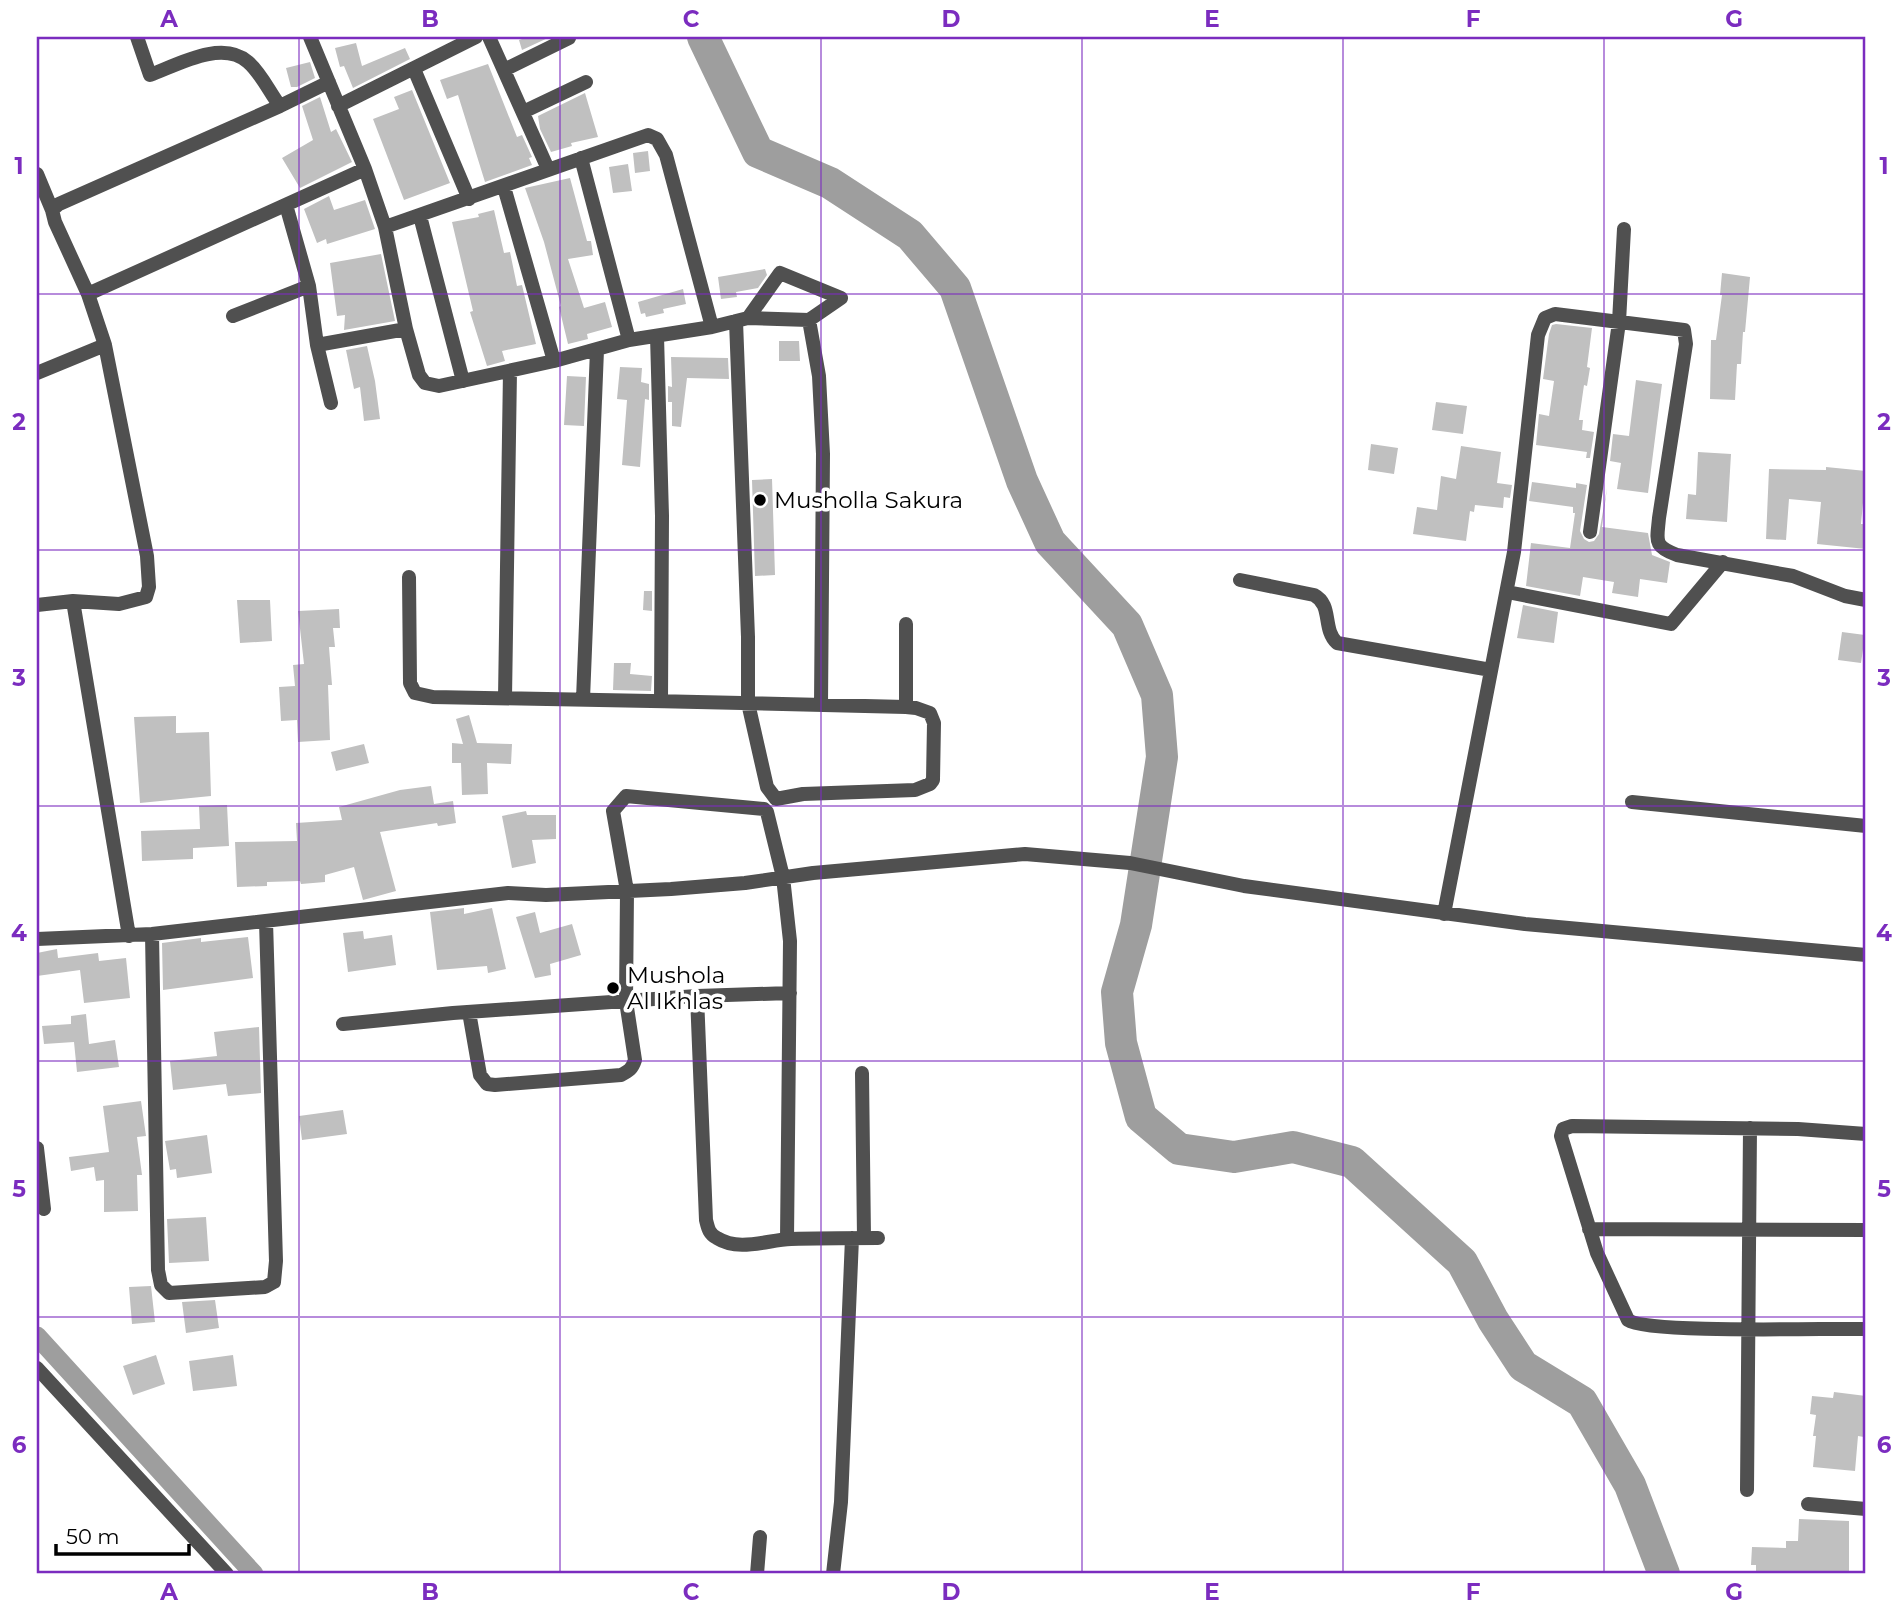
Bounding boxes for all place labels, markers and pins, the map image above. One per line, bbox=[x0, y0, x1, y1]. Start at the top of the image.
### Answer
place label: Musholla Sakura bbox=[774, 486, 963, 514]
marker: Musholla Sakura bbox=[752, 492, 768, 508]
place label: Mushola Al Ikhlas bbox=[627, 961, 725, 1015]
marker: Mushola Al Ikhlas bbox=[605, 980, 621, 996]

